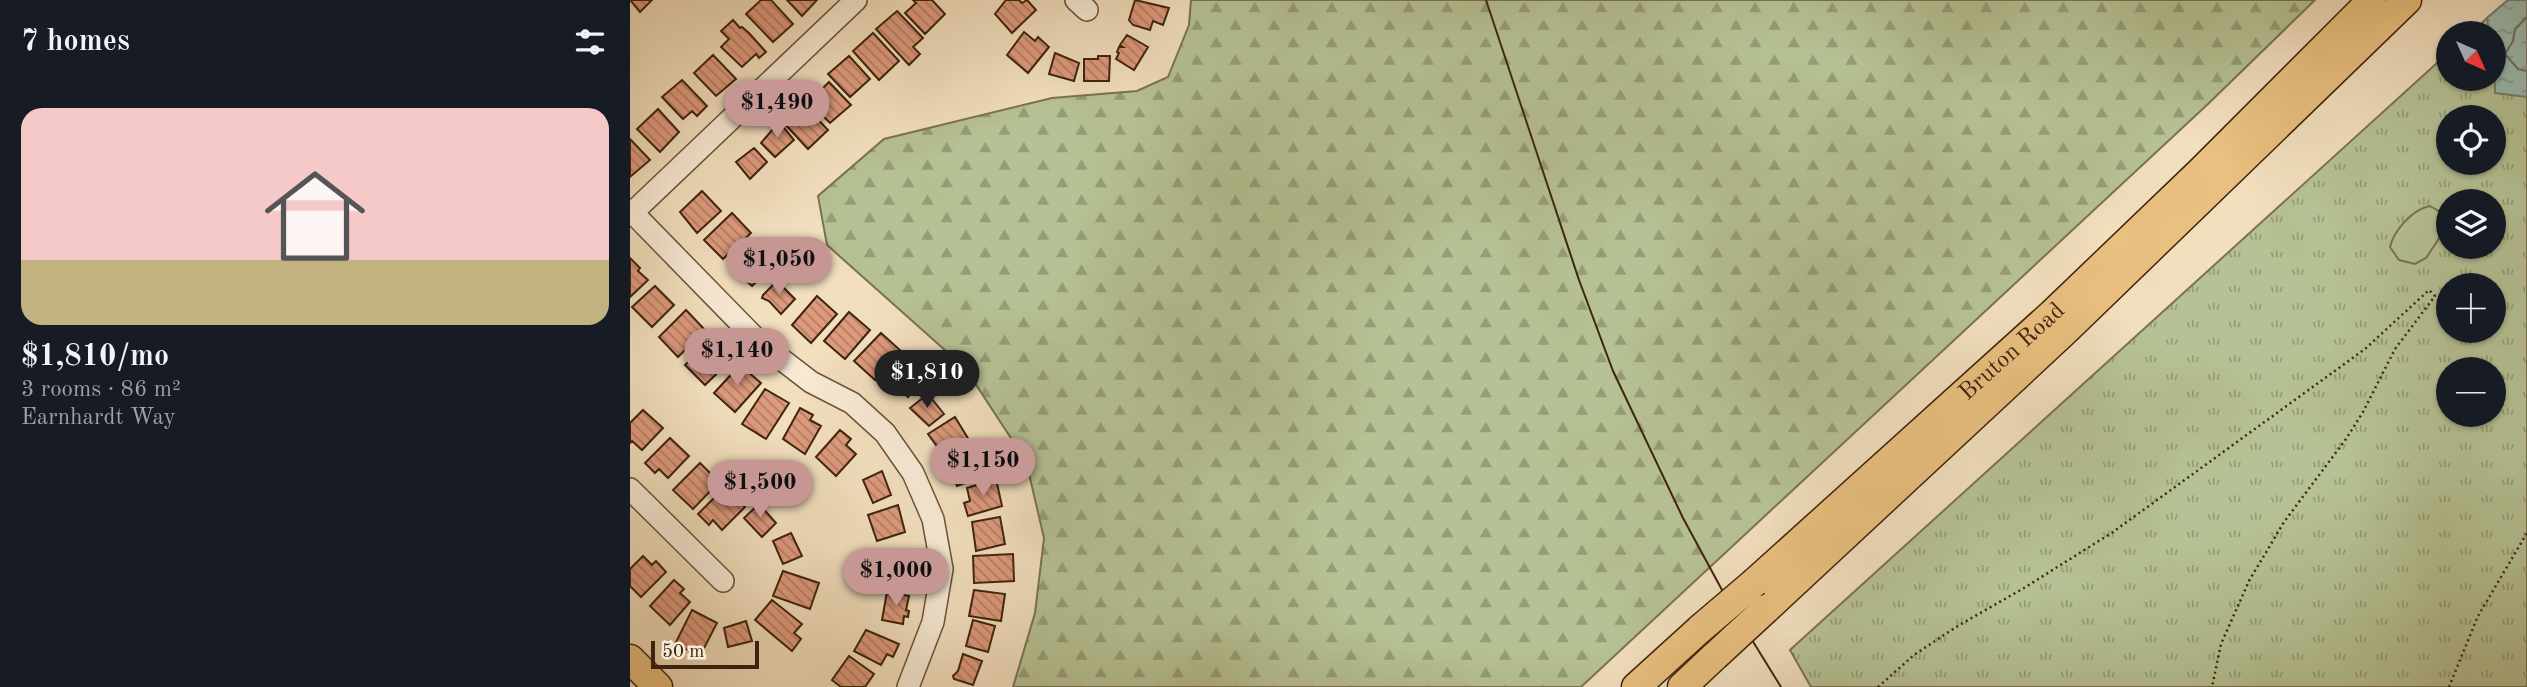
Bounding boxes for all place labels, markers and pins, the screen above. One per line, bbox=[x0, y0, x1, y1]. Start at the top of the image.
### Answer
pin: $1,490 bbox=[720, 80, 834, 140]
pin: $1,050 bbox=[722, 238, 836, 297]
pin: $1,140 bbox=[680, 328, 794, 388]
pin: $1,810 bbox=[870, 350, 984, 410]
pin: $1,150 bbox=[926, 438, 1040, 498]
pin: $1,500 bbox=[703, 461, 817, 520]
pin: $1,000 bbox=[839, 548, 953, 608]

